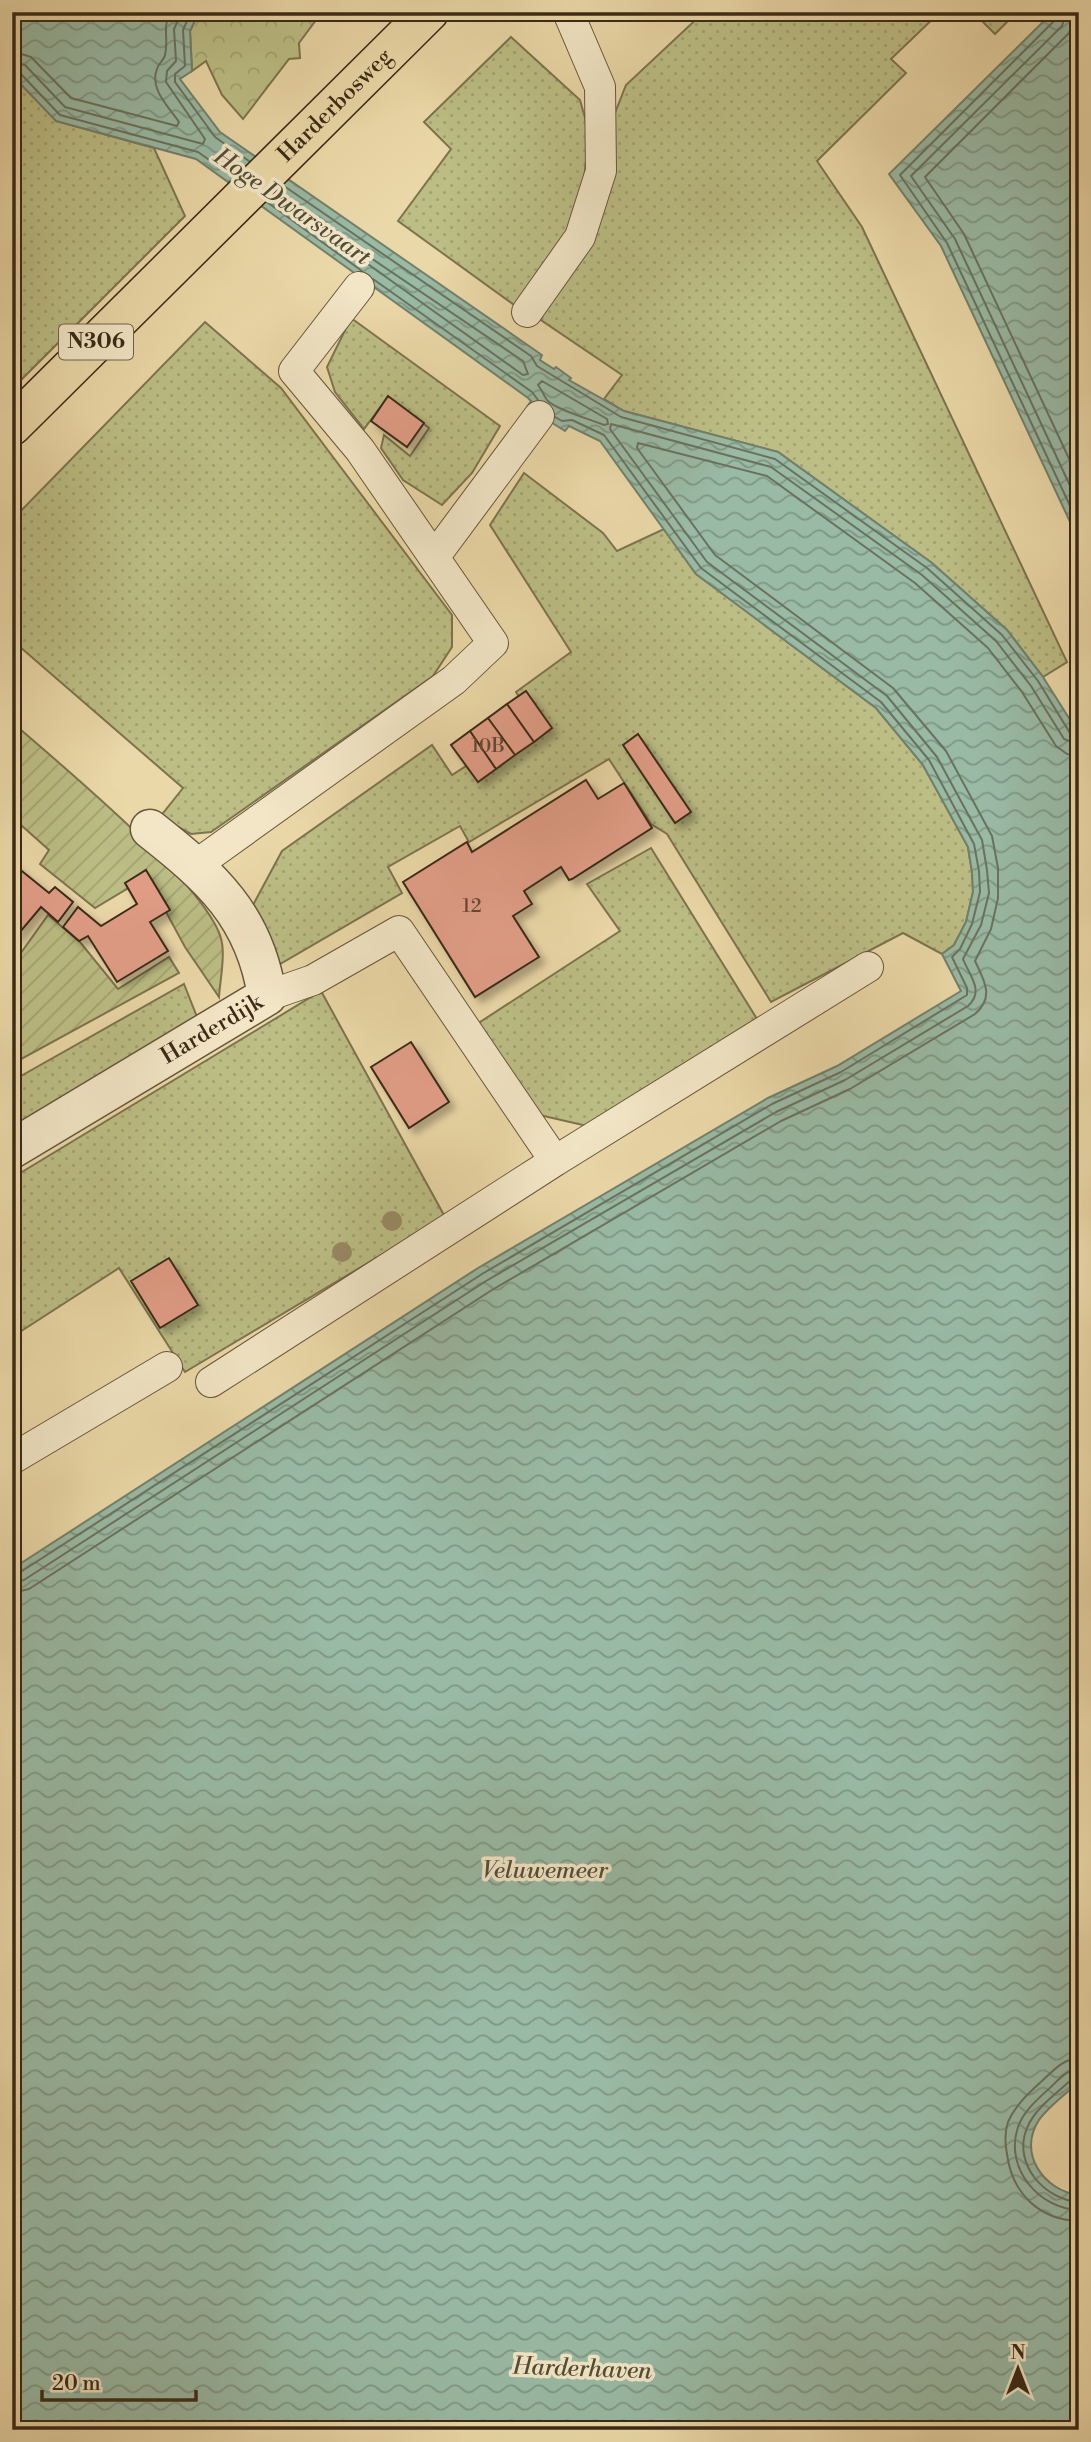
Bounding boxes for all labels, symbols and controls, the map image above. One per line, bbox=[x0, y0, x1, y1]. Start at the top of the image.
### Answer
street label: Harderbosweg bbox=[272, 43, 398, 168]
water label: Hoge Dwarsvaart bbox=[207, 141, 377, 273]
road number: N306 bbox=[59, 324, 133, 360]
house number: 10B bbox=[471, 734, 505, 758]
house number: 12 bbox=[462, 894, 482, 918]
street label: Harderdijk bbox=[156, 987, 269, 1070]
water label: Veluwemeer bbox=[482, 1856, 609, 1886]
north arrow bbox=[982, 2334, 1052, 2404]
text: N bbox=[1010, 2341, 1026, 2365]
water label: Harderhaven bbox=[511, 2352, 653, 2386]
scale bar bbox=[42, 2358, 196, 2402]
text: 20 m bbox=[52, 2371, 101, 2397]

